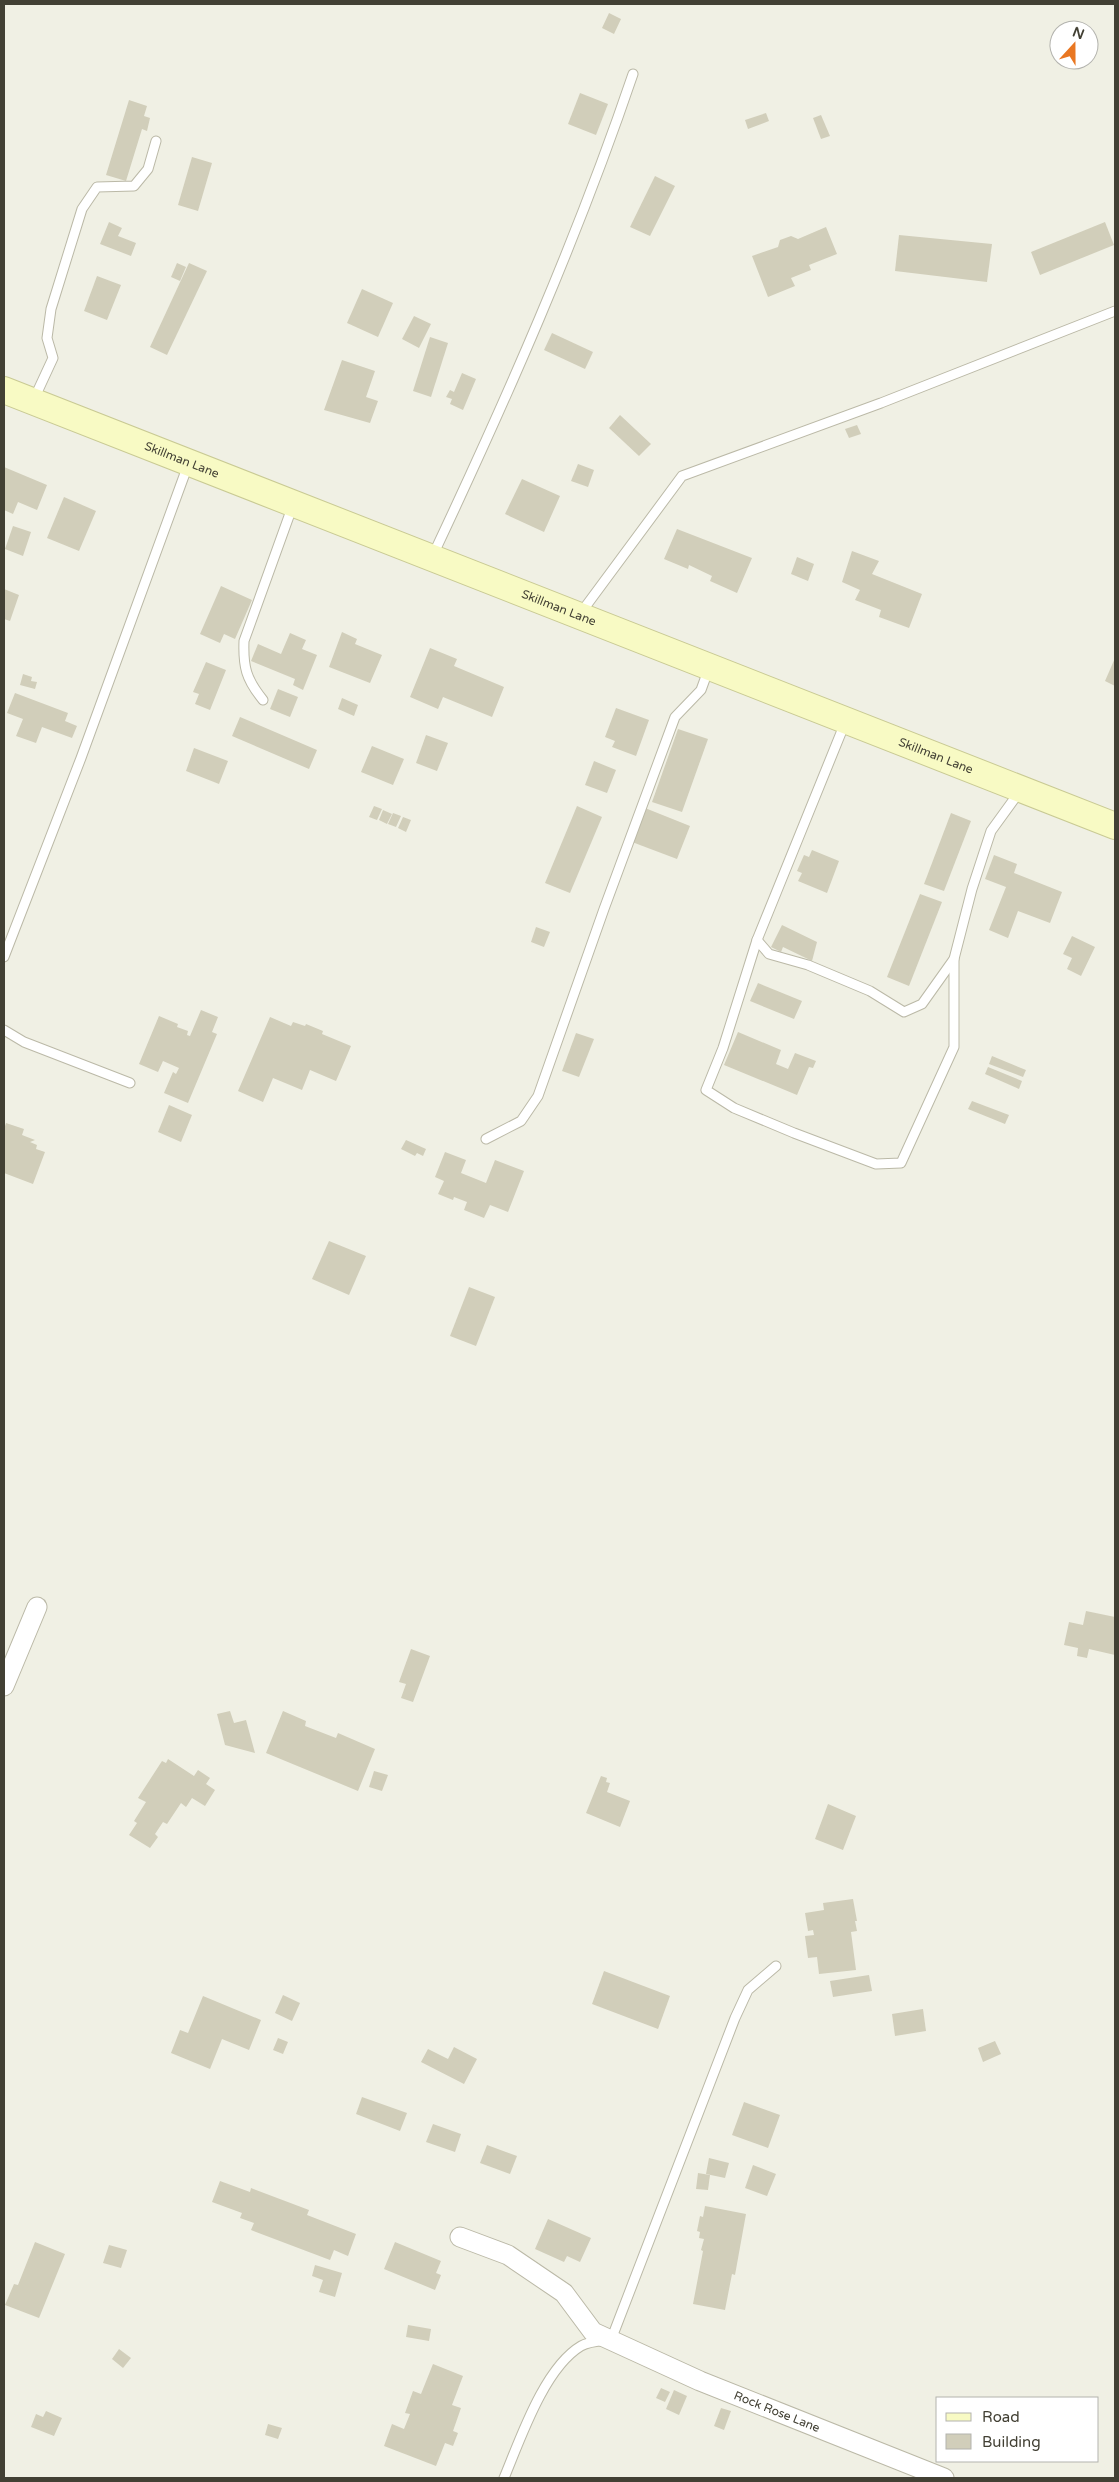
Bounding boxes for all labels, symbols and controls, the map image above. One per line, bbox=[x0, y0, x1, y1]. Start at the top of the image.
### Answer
north arrow bbox=[1049, 20, 1099, 70]
text: N bbox=[1070, 23, 1087, 43]
street label: Skillman Lane bbox=[143, 439, 221, 481]
street label: Skillman Lane bbox=[520, 587, 598, 629]
street label: Skillman Lane bbox=[897, 735, 975, 777]
street label: Rock Rose Lane bbox=[732, 2388, 822, 2435]
legend bbox=[936, 2397, 1099, 2462]
text: Road bbox=[982, 2408, 1020, 2426]
text: Building bbox=[982, 2433, 1041, 2451]

